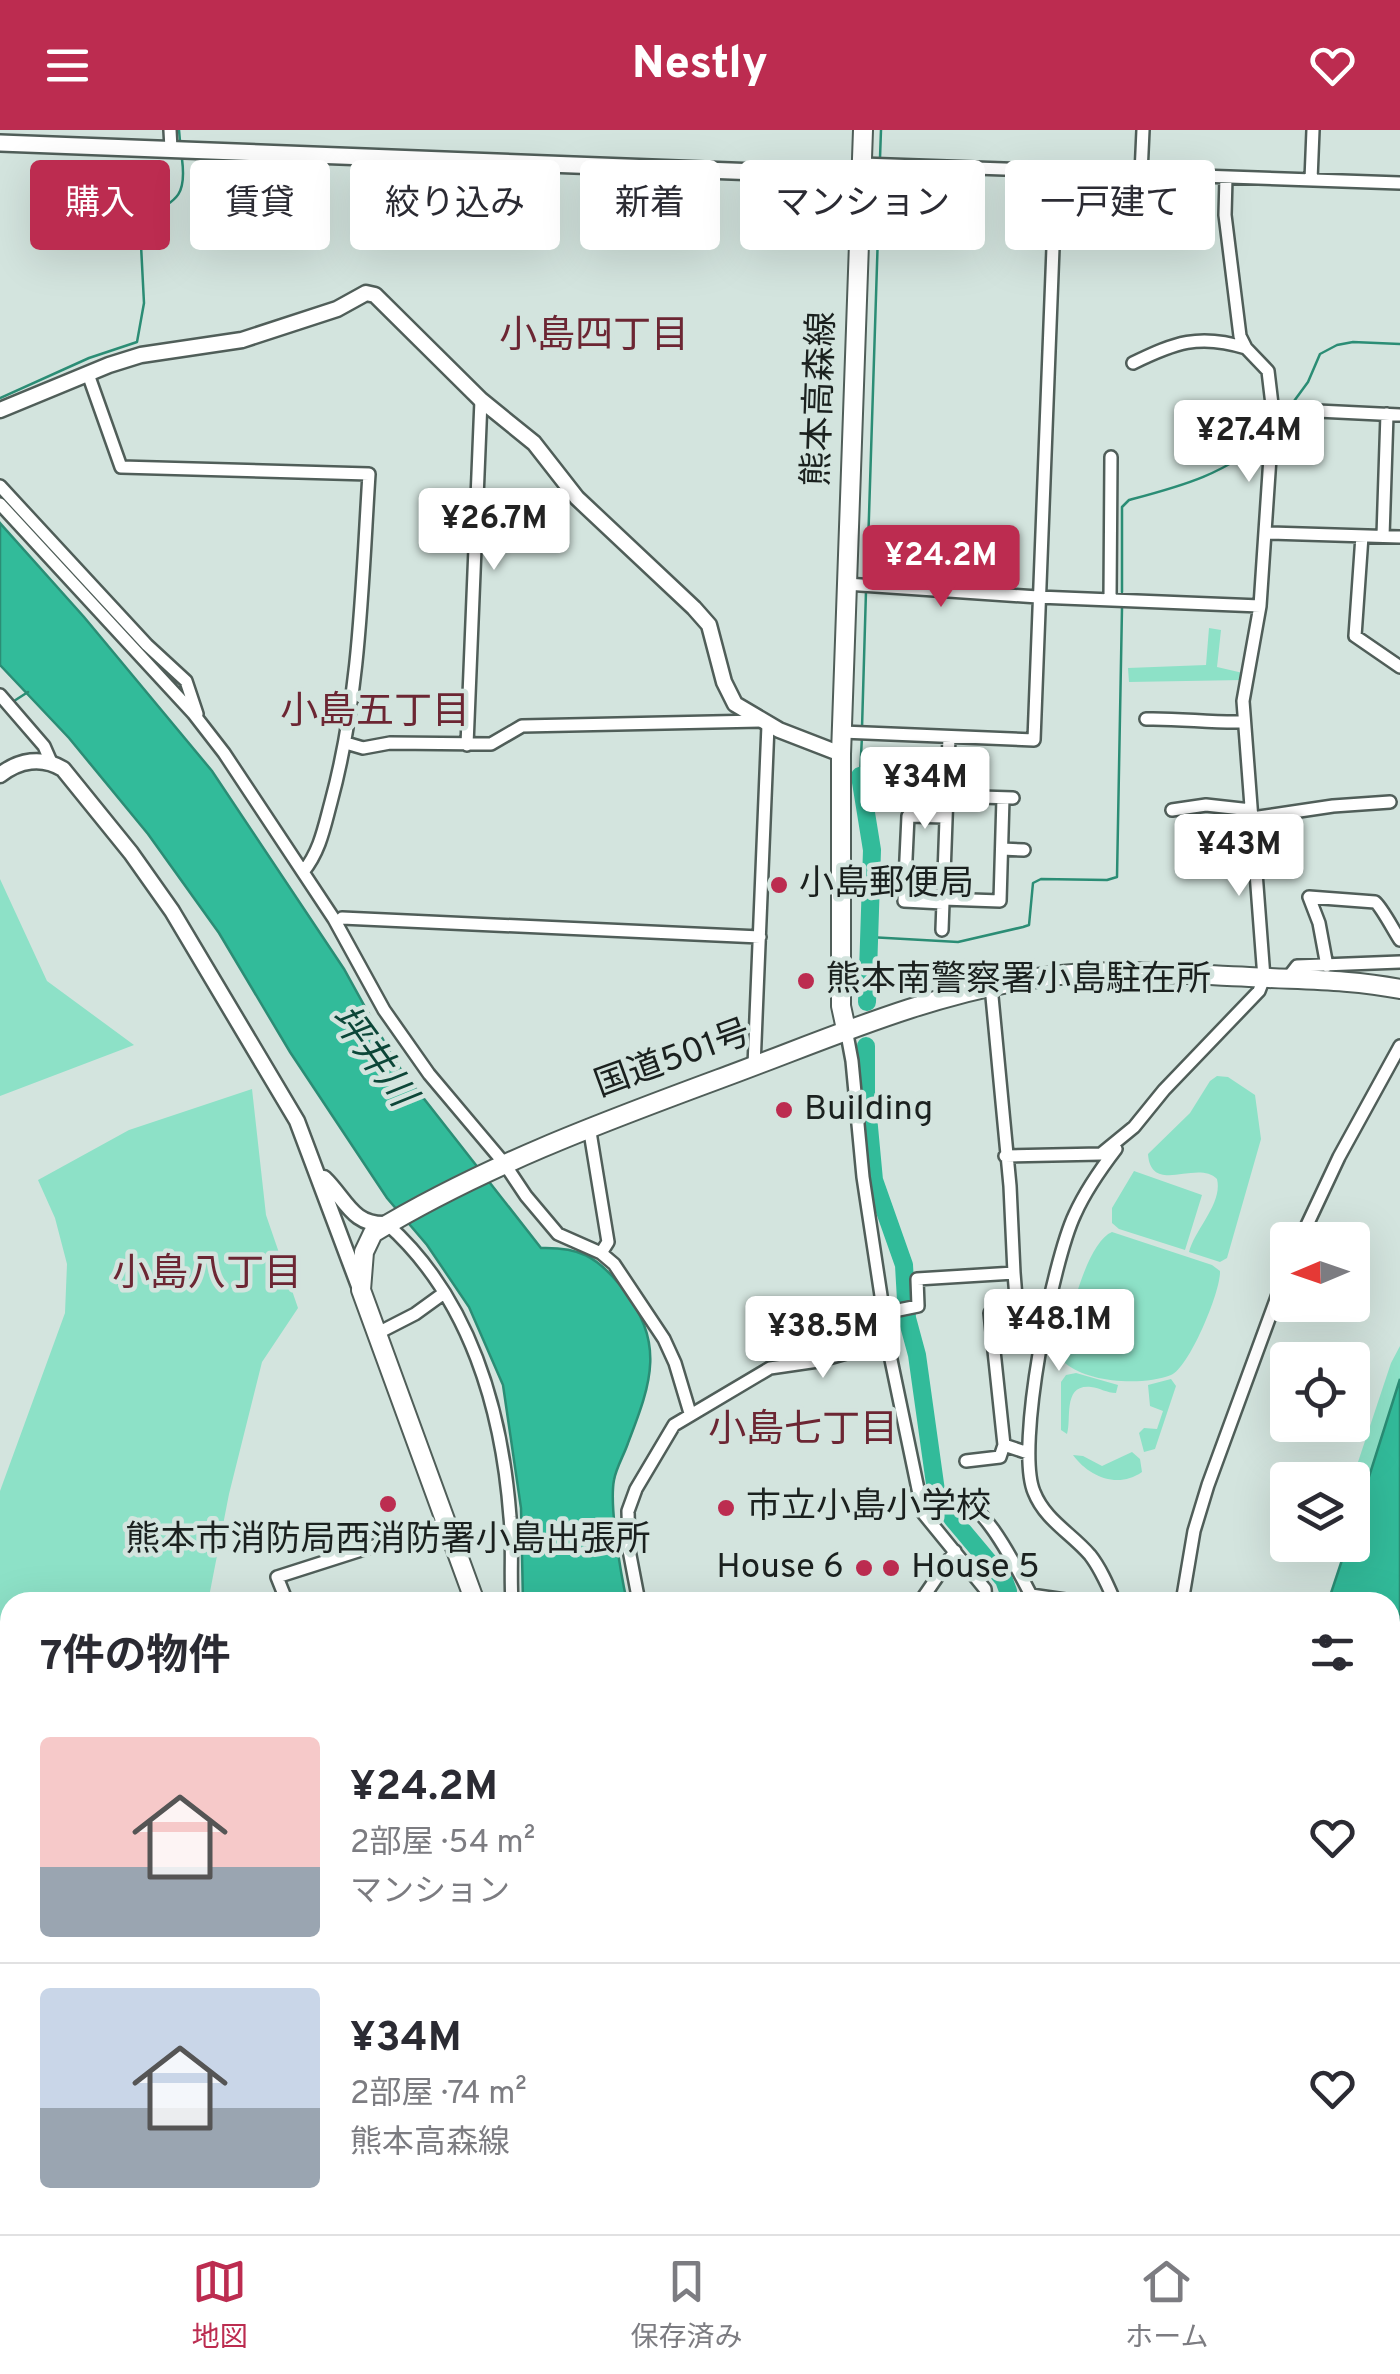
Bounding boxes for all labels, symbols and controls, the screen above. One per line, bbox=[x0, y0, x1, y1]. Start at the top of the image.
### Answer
text: Nestly bbox=[632, 37, 768, 94]
icon: menu bbox=[40, 38, 95, 93]
icon: heart bbox=[1305, 38, 1360, 93]
chip: 購入 bbox=[30, 160, 170, 250]
chip: 賃貸 bbox=[190, 160, 330, 250]
chip: 絞り込み bbox=[350, 160, 560, 250]
chip: 新着 bbox=[580, 160, 720, 250]
chip: マンション bbox=[740, 160, 985, 250]
chip: 一戸建て bbox=[1005, 160, 1215, 250]
street label: 熊本高森線 bbox=[796, 311, 846, 487]
district label: 小島四丁目 bbox=[499, 313, 689, 362]
pin: ¥27.4M bbox=[1168, 400, 1330, 485]
text: ¥27.4M bbox=[1196, 412, 1302, 452]
pin: ¥26.7M bbox=[413, 488, 575, 573]
text: ¥26.7M bbox=[441, 500, 547, 540]
pin: ¥24.2M bbox=[860, 525, 1022, 610]
text: ¥24.2M bbox=[885, 537, 997, 577]
district label: 小島五丁目 bbox=[280, 689, 470, 738]
pin: ¥34M bbox=[866, 747, 984, 832]
text: ¥34M bbox=[882, 759, 968, 799]
pin: ¥43M bbox=[1180, 814, 1298, 899]
text: ¥43M bbox=[1197, 826, 1281, 866]
place label: 小島郵便局 bbox=[799, 863, 974, 907]
marker: 小島郵便局 bbox=[768, 874, 790, 896]
place label: 熊本南警察署小島駐在所 bbox=[826, 959, 1211, 1003]
marker: 熊本南警察署小島駐在所 bbox=[795, 970, 817, 992]
water label: 坪井川 bbox=[318, 996, 427, 1121]
street label: 国道501号 bbox=[589, 1012, 757, 1108]
place label: Building bbox=[804, 1088, 933, 1132]
marker: Building bbox=[773, 1099, 795, 1121]
north arrow bbox=[1270, 1222, 1370, 1322]
map controls bbox=[1270, 1222, 1370, 1562]
district label: 小島八丁目 bbox=[112, 1251, 302, 1300]
pin: ¥48.1M bbox=[978, 1289, 1140, 1374]
pin: ¥38.5M bbox=[742, 1296, 904, 1381]
text: ¥48.1M bbox=[1006, 1301, 1112, 1341]
text: ¥38.5M bbox=[767, 1308, 879, 1348]
button: locate bbox=[1270, 1342, 1370, 1442]
district label: 小島七丁目 bbox=[708, 1407, 898, 1456]
button: layers bbox=[1270, 1462, 1370, 1562]
place label: 市立小島小学校 bbox=[746, 1486, 991, 1530]
marker: 熊本市消防局西消防署小島出張所 bbox=[377, 1493, 399, 1515]
marker: 市立小島小学校 bbox=[715, 1497, 737, 1519]
place label: 熊本市消防局西消防署小島出張所 bbox=[125, 1519, 651, 1563]
place label: House 6 bbox=[716, 1546, 844, 1590]
place label: House 5 bbox=[911, 1546, 1040, 1590]
marker: House 6 bbox=[853, 1557, 875, 1579]
marker: House 5 bbox=[880, 1557, 902, 1579]
icon: filters bbox=[1305, 1625, 1360, 1680]
text: 7件の物件 bbox=[40, 1632, 231, 1685]
text: ¥24.2M bbox=[350, 1762, 498, 1815]
icon: home bbox=[120, 1777, 240, 1897]
icon: heart bbox=[1305, 1810, 1360, 1865]
text: 2部屋 · 54 m² bbox=[350, 1824, 535, 1864]
text: マンション bbox=[350, 1873, 510, 1913]
text: ¥34M bbox=[350, 2013, 462, 2066]
icon: home bbox=[120, 2028, 240, 2148]
icon: heart bbox=[1305, 2061, 1360, 2116]
text: 2部屋 · 74 m² bbox=[350, 2075, 527, 2115]
text: 熊本高森線 bbox=[350, 2124, 510, 2164]
tab: 地図 bbox=[191, 2254, 247, 2357]
tab: 保存済み bbox=[630, 2254, 742, 2357]
tab: ホーム bbox=[1125, 2254, 1209, 2357]

